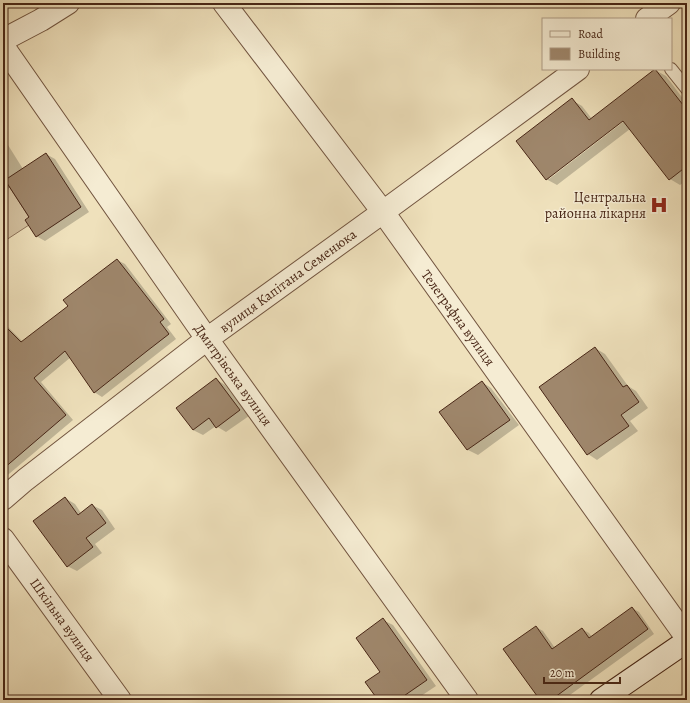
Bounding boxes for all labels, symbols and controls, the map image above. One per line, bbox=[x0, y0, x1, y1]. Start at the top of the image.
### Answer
legend bbox=[542, 18, 672, 70]
text: Road bbox=[578, 26, 604, 42]
text: Building bbox=[578, 46, 620, 62]
place label: Центральна районна лікарня bbox=[545, 188, 647, 223]
hospital icon: Центральна районна лікарня bbox=[649, 195, 669, 215]
street label: вулиця Капітана Семенюка bbox=[216, 224, 361, 337]
street label: Телеграфна вулиця bbox=[417, 266, 500, 370]
street label: Дмитрівська вулиця bbox=[190, 320, 277, 430]
street label: Шкільна вулиця bbox=[25, 574, 99, 666]
scale bar bbox=[544, 659, 620, 685]
text: 20 m bbox=[550, 665, 574, 681]

